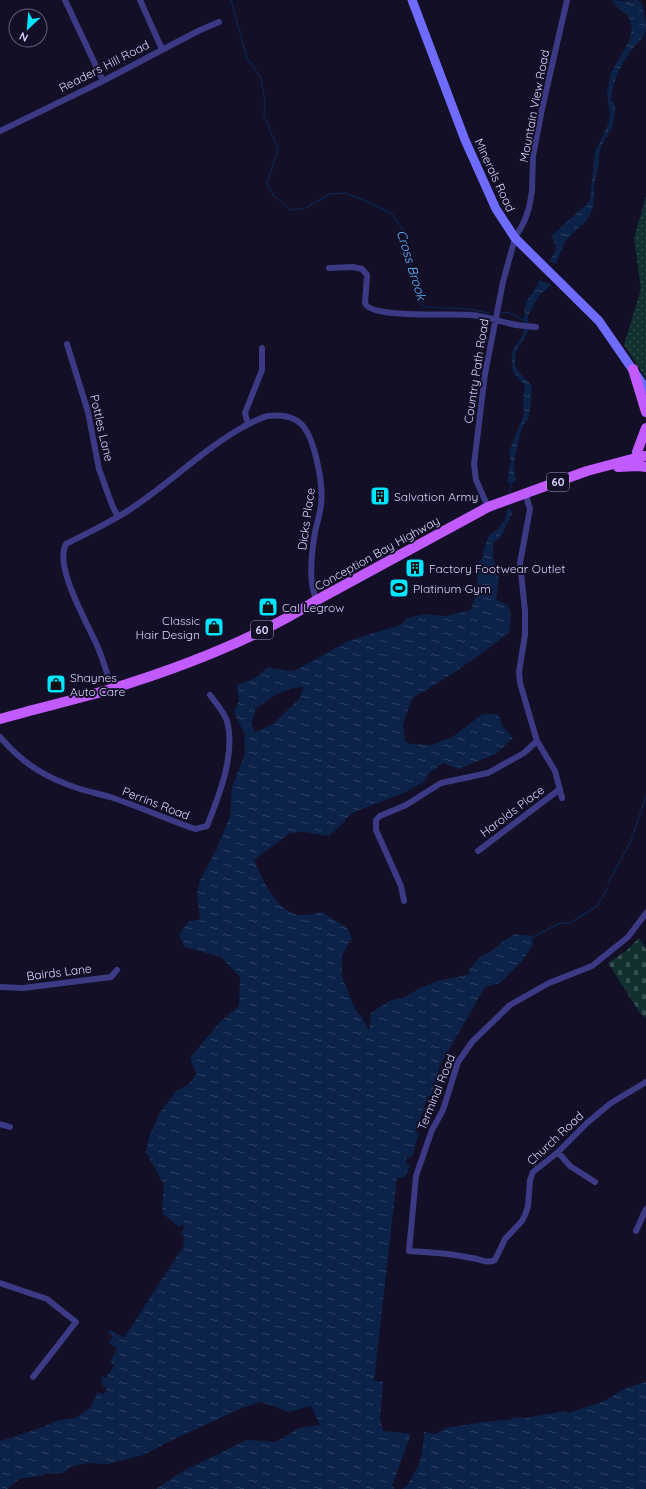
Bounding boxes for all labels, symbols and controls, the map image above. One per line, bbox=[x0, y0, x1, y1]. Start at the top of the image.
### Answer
north arrow bbox=[8, 8, 48, 48]
text: N bbox=[17, 29, 30, 45]
street label: Readers Hill Road bbox=[56, 37, 152, 95]
street label: Mountain View Road bbox=[516, 48, 552, 164]
street label: Minerals Road bbox=[471, 136, 519, 214]
water label: Cross Brook bbox=[394, 228, 431, 303]
street label: Country Path Road bbox=[460, 318, 492, 424]
street label: Pottles Lane bbox=[87, 393, 117, 463]
road number: 60 bbox=[547, 473, 569, 491]
building icon: Salvation Army bbox=[369, 485, 391, 507]
street label: Dicks Place bbox=[294, 487, 318, 551]
place label: Salvation Army bbox=[394, 489, 478, 504]
street label: Conception Bay Highway bbox=[312, 512, 442, 594]
building icon: Factory Footwear Outlet bbox=[404, 557, 426, 579]
place label: Factory Footwear Outlet bbox=[429, 561, 565, 576]
sports icon: Platinum Gym bbox=[388, 577, 410, 599]
place label: Platinum Gym bbox=[413, 581, 491, 596]
shop icon: Cal Legrow bbox=[257, 596, 279, 618]
place label: Cal Legrow bbox=[282, 600, 344, 615]
place label: Classic Hair Design bbox=[135, 613, 200, 642]
shop icon: Classic Hair Design bbox=[203, 616, 225, 638]
road number: 60 bbox=[251, 621, 273, 639]
place label: Shaynes Auto Care bbox=[70, 670, 125, 699]
shop icon: Shaynes Auto Care bbox=[45, 673, 67, 695]
street label: Harolds Place bbox=[477, 782, 547, 840]
street label: Perrins Road bbox=[120, 783, 192, 823]
street label: Bairds Lane bbox=[26, 961, 93, 983]
street label: Terminal Road bbox=[414, 1052, 458, 1132]
street label: Church Road bbox=[524, 1108, 586, 1168]

